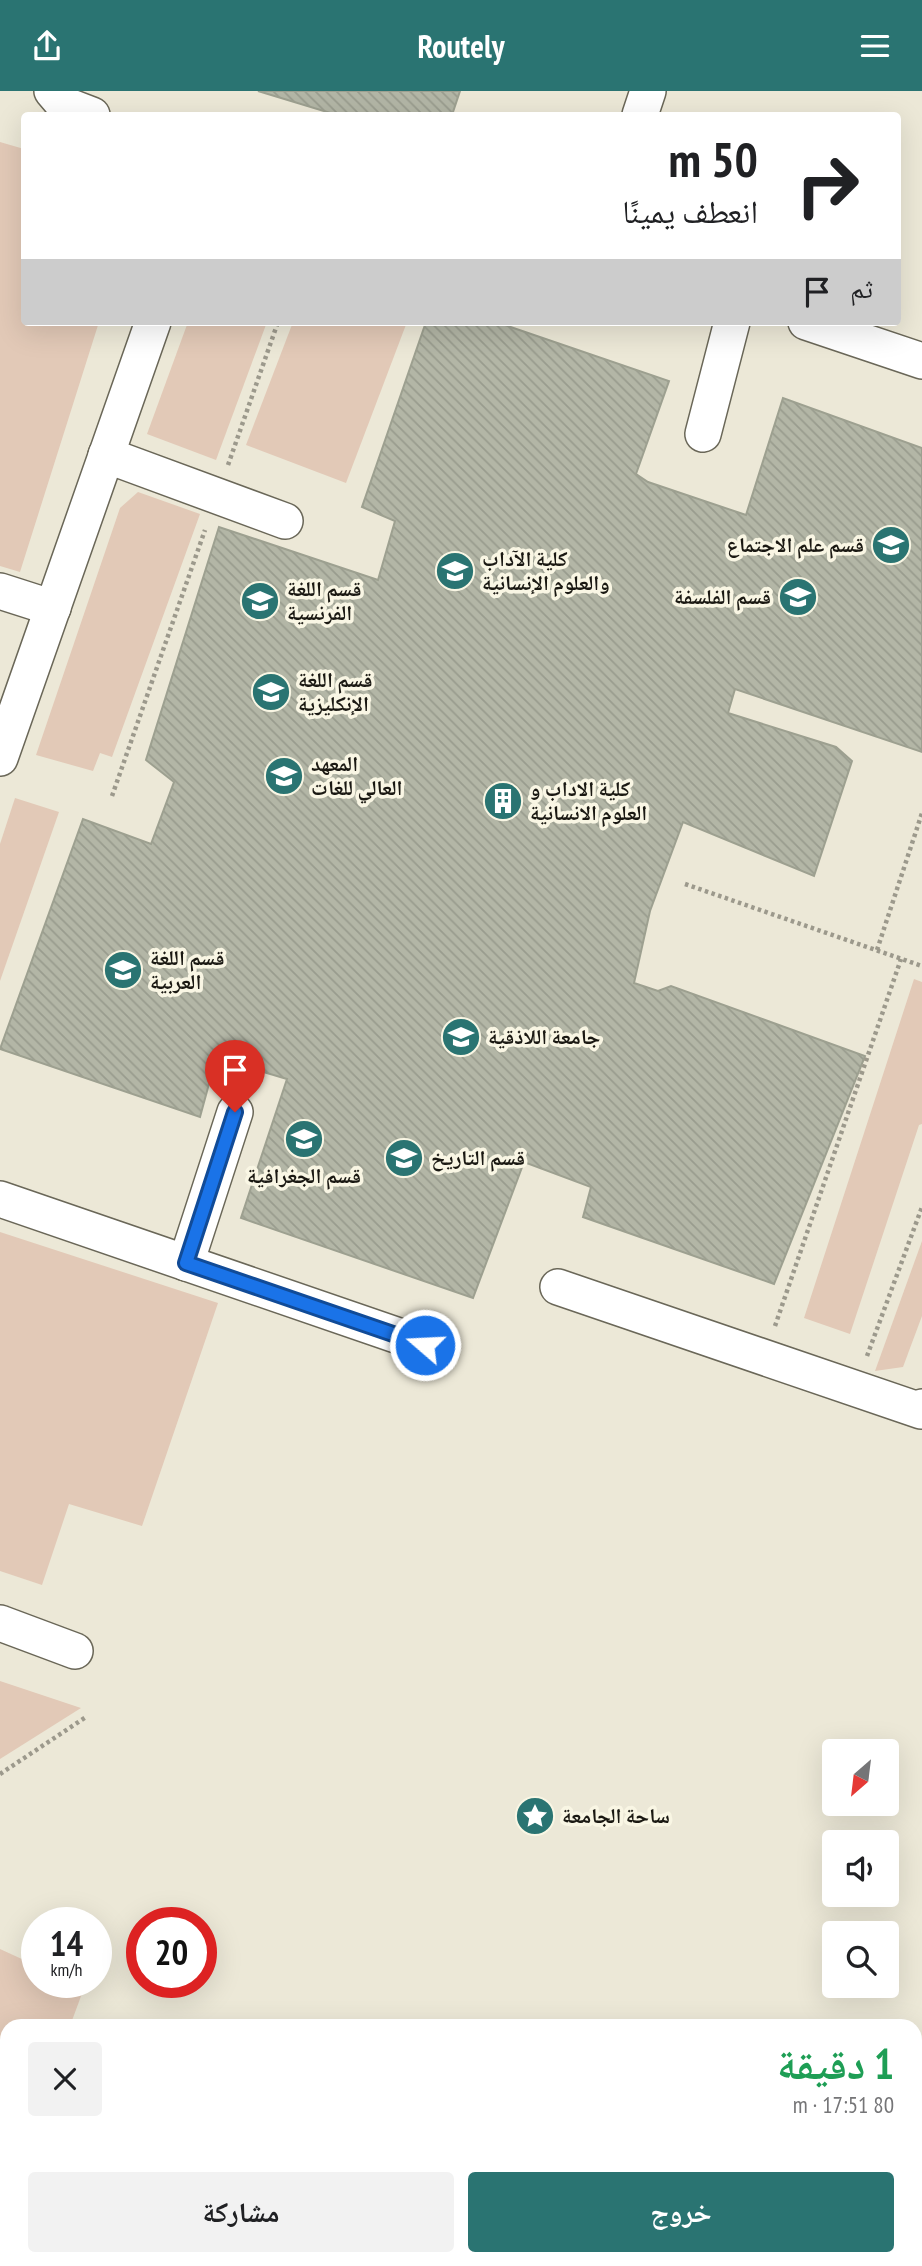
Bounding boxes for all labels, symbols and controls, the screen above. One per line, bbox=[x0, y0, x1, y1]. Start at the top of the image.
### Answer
text: Routely bbox=[418, 25, 504, 67]
icon: share bbox=[28, 27, 66, 65]
icon: menu bbox=[856, 27, 894, 65]
text: 50 m bbox=[669, 127, 758, 191]
icon: right bbox=[782, 140, 873, 231]
text: انعطف يمينًا bbox=[622, 190, 758, 232]
text: ثم bbox=[850, 272, 873, 305]
icon: arrive bbox=[798, 273, 836, 311]
school or university icon: قسم علم الاجتماع bbox=[870, 524, 912, 566]
place label: قسم علم الاجتماع bbox=[726, 531, 864, 559]
place label: كلية الآداب والعلوم الإنسانية bbox=[482, 545, 610, 597]
school or university icon: كلية الآداب والعلوم الإنسانية bbox=[434, 550, 476, 592]
place label: قسم اللغة الفرنسية bbox=[287, 575, 361, 626]
school or university icon: قسم الفلسفة bbox=[777, 576, 819, 618]
school or university icon: قسم اللغة الفرنسية bbox=[239, 580, 281, 622]
place label: قسم الفلسفة bbox=[674, 583, 771, 611]
place label: قسم اللغة الإنكليزية bbox=[298, 666, 372, 717]
school or university icon: قسم اللغة الإنكليزية bbox=[250, 671, 292, 713]
place label: المعهد العالي للغات bbox=[311, 750, 402, 804]
school or university icon: المعهد العالي للغات bbox=[263, 755, 305, 797]
place label: كلية الاداب و العلوم الانسانية bbox=[530, 775, 647, 827]
building icon: كلية الاداب و العلوم الانسانية bbox=[482, 780, 524, 822]
place label: قسم اللغة العربية bbox=[150, 944, 224, 995]
school or university icon: قسم اللغة العربية bbox=[102, 949, 144, 991]
school or university icon: جامعة اللاذقية bbox=[440, 1016, 482, 1058]
place label: جامعة اللاذقية bbox=[488, 1023, 600, 1050]
pin bbox=[205, 1040, 265, 1112]
icon: arrive bbox=[216, 1051, 254, 1089]
school or university icon: قسم الجغرافية bbox=[283, 1118, 325, 1160]
school or university icon: قسم التاريخ bbox=[383, 1137, 425, 1179]
place label: قسم التاريخ bbox=[431, 1144, 525, 1172]
place label: قسم الجغرافية bbox=[247, 1162, 361, 1190]
position arrow bbox=[388, 1308, 462, 1382]
north arrow bbox=[822, 1739, 900, 1817]
map controls bbox=[822, 1739, 899, 1998]
place icon: ساحة الجامعة bbox=[514, 1795, 556, 1837]
place label: ساحة الجامعة bbox=[562, 1802, 670, 1829]
button: sound bbox=[822, 1830, 899, 1907]
speed limit sign: 20 bbox=[126, 1907, 217, 1998]
text: 14 bbox=[50, 1920, 83, 1966]
button: search bbox=[822, 1921, 899, 1998]
text: km/h bbox=[51, 1958, 82, 1981]
text: 1 دقيقة bbox=[777, 2036, 894, 2091]
button: close bbox=[28, 2042, 102, 2116]
text: 80 m · 17:51 bbox=[793, 2090, 894, 2119]
button: مشاركة bbox=[28, 2172, 454, 2252]
button: خروج bbox=[468, 2172, 894, 2252]

